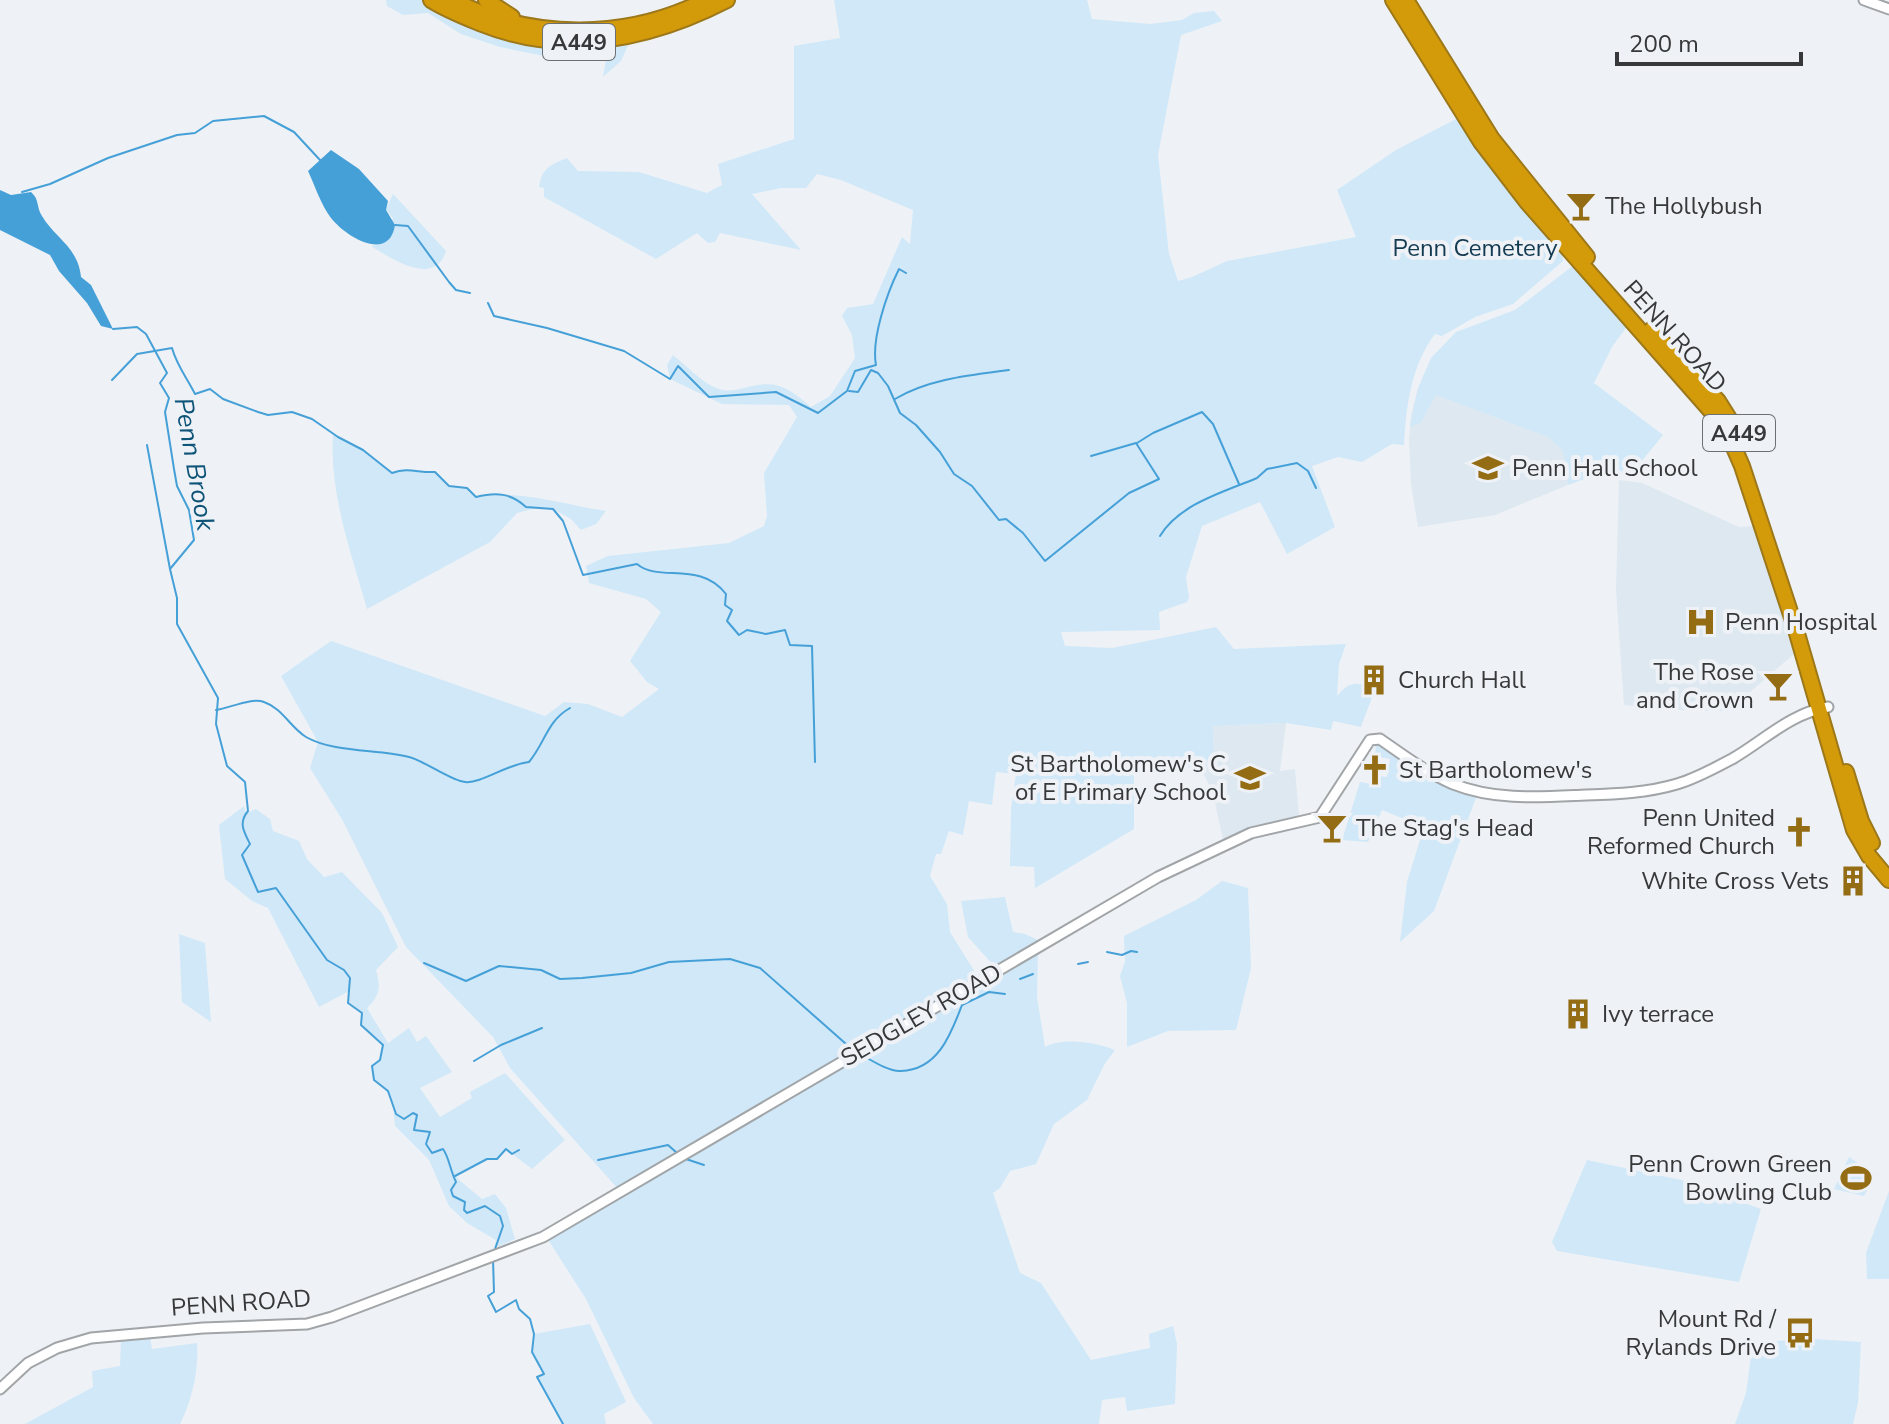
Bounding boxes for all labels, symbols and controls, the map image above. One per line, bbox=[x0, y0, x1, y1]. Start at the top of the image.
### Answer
scale bar bbox=[1617, 16, 1801, 66]
road number: A449 bbox=[543, 24, 615, 60]
text: 200 m bbox=[1629, 28, 1699, 60]
bar icon: The Hollybush bbox=[1564, 189, 1598, 223]
place label: The Hollybush bbox=[1605, 190, 1763, 222]
park label: Penn Cemetery bbox=[1393, 232, 1558, 264]
street label: PENN ROAD bbox=[1616, 273, 1734, 399]
water label: Penn Brook bbox=[166, 395, 224, 534]
road number: A449 bbox=[1703, 415, 1775, 451]
school or university icon: Penn Hall School bbox=[1471, 451, 1505, 485]
place label: Penn Hall School bbox=[1512, 452, 1698, 484]
hospital icon: Penn Hospital bbox=[1684, 605, 1718, 639]
place label: Penn Hospital bbox=[1725, 606, 1877, 638]
place label: The Rose and Crown bbox=[1636, 656, 1754, 716]
building icon: Church Hall bbox=[1357, 663, 1391, 697]
place label: Church Hall bbox=[1398, 664, 1526, 696]
bar icon: The Rose and Crown bbox=[1761, 669, 1795, 703]
place label: St Bartholomew's C of E Primary School bbox=[1010, 748, 1226, 808]
church icon: St Bartholomew's bbox=[1358, 753, 1392, 787]
place label: St Bartholomew's bbox=[1399, 754, 1592, 786]
school or university icon: St Bartholomew's C of E Primary School bbox=[1233, 761, 1267, 795]
place label: Penn United Reformed Church bbox=[1587, 802, 1775, 862]
bar icon: The Stag's Head bbox=[1315, 811, 1349, 845]
place label: The Stag's Head bbox=[1356, 812, 1534, 844]
church icon: Penn United Reformed Church bbox=[1782, 815, 1816, 849]
building icon: White Cross Vets bbox=[1836, 864, 1870, 898]
place label: White Cross Vets bbox=[1641, 865, 1829, 897]
street label: SEDGLEY ROAD bbox=[835, 956, 1007, 1074]
building icon: Ivy terrace bbox=[1561, 997, 1595, 1031]
place label: Ivy terrace bbox=[1602, 998, 1714, 1030]
place label: Penn Crown Green Bowling Club bbox=[1628, 1148, 1832, 1208]
sports icon: Penn Crown Green Bowling Club bbox=[1839, 1161, 1873, 1195]
street label: PENN ROAD bbox=[170, 1282, 312, 1324]
place label: Mount Rd / Rylands Drive bbox=[1626, 1303, 1777, 1363]
bus stop icon: Mount Rd / Rylands Drive bbox=[1783, 1316, 1817, 1350]

